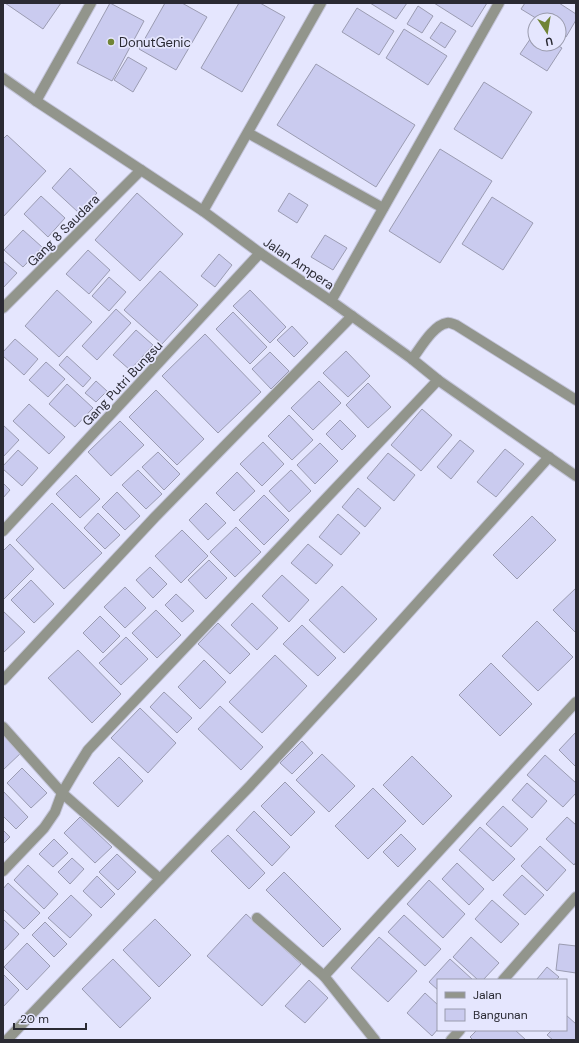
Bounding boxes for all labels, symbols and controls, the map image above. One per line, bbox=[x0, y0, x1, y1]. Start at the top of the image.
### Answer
north arrow bbox=[527, 12, 567, 52]
place label: DonutGenic bbox=[119, 34, 191, 51]
text: U bbox=[544, 34, 554, 49]
marker: DonutGenic bbox=[106, 37, 116, 47]
street label: Gang 8 Saudara bbox=[24, 191, 103, 270]
street label: Jalan Ampera bbox=[260, 233, 338, 293]
street label: Gang Putri Bungsu bbox=[78, 337, 166, 430]
legend bbox=[437, 979, 567, 1031]
text: Jalan bbox=[473, 987, 502, 1003]
scale bar bbox=[14, 1005, 86, 1031]
text: Bangunan bbox=[473, 1007, 528, 1023]
text: 20 m bbox=[20, 1011, 49, 1027]

